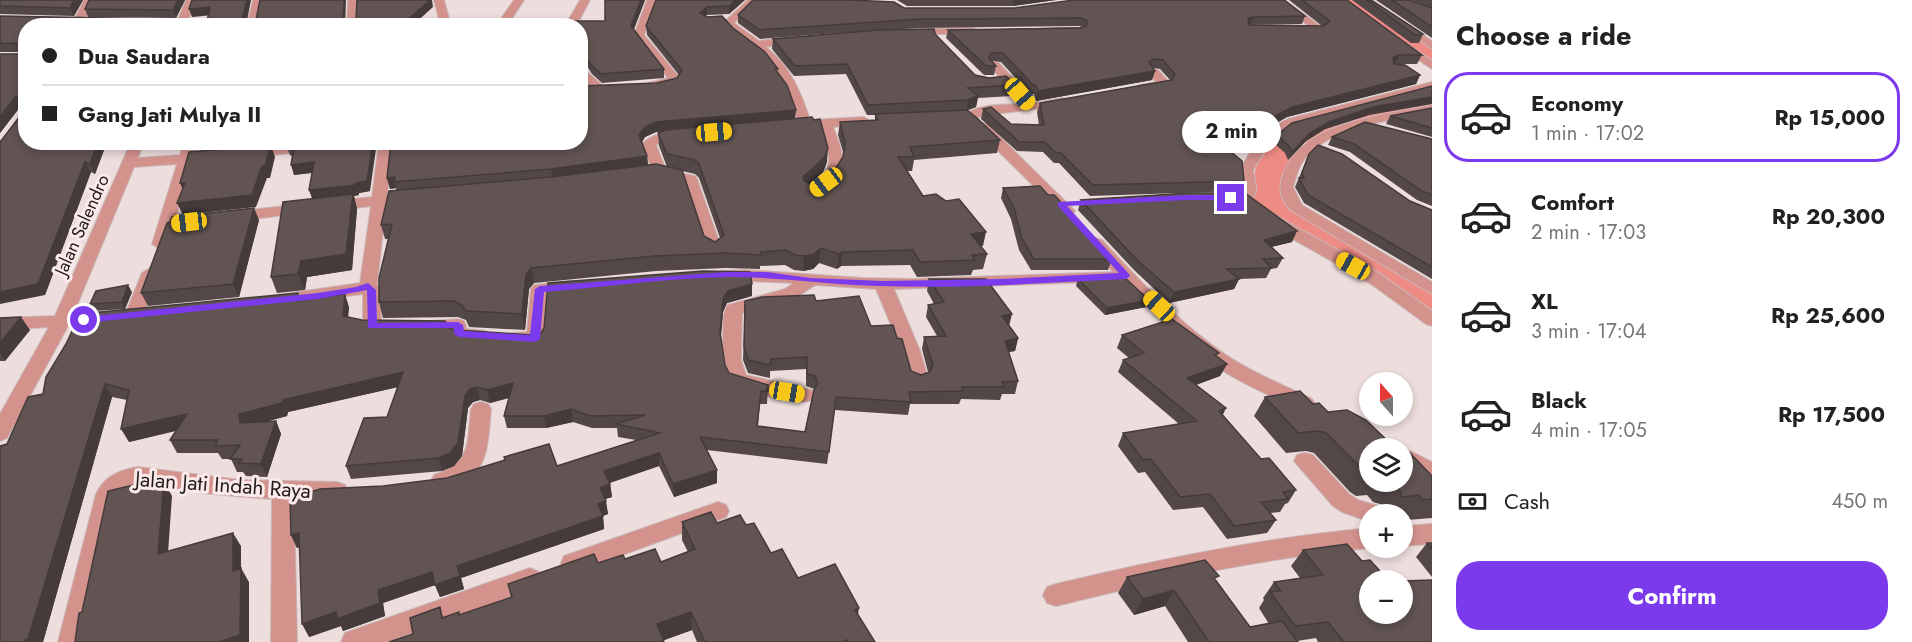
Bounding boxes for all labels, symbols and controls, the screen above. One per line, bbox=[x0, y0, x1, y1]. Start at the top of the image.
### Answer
text: Choose a ride bbox=[1456, 16, 1631, 55]
text: Dua Saudara bbox=[78, 40, 210, 72]
car bbox=[1001, 75, 1039, 113]
text: Economy bbox=[1531, 87, 1623, 119]
icon: car bbox=[1459, 90, 1513, 144]
text: Gang Jati Mulya II bbox=[78, 98, 261, 130]
text: Rp 15,000 bbox=[1774, 101, 1885, 133]
callout: 2 min bbox=[1182, 111, 1280, 153]
text: 2 min bbox=[1205, 117, 1258, 146]
text: 1 min · 17:02 bbox=[1531, 119, 1644, 148]
car bbox=[695, 121, 733, 143]
car bbox=[806, 164, 846, 200]
street label: Jalan Salendro bbox=[47, 170, 116, 281]
route end bbox=[1217, 184, 1244, 211]
text: Comfort bbox=[1531, 186, 1614, 218]
icon: car bbox=[1459, 189, 1513, 243]
text: Rp 20,300 bbox=[1772, 200, 1885, 232]
car bbox=[170, 211, 208, 233]
text: 2 min · 17:03 bbox=[1531, 218, 1646, 247]
car bbox=[1333, 249, 1373, 283]
text: XL bbox=[1531, 285, 1558, 317]
car bbox=[1140, 287, 1178, 325]
icon: car bbox=[1459, 288, 1513, 342]
text: Rp 25,600 bbox=[1771, 299, 1885, 331]
route start bbox=[70, 306, 97, 333]
text: 3 min · 17:04 bbox=[1531, 317, 1646, 346]
north arrow bbox=[1359, 372, 1413, 426]
map controls bbox=[1359, 372, 1413, 624]
car bbox=[768, 380, 806, 404]
text: Black bbox=[1531, 384, 1587, 416]
icon: car bbox=[1459, 387, 1513, 441]
text: Rp 17,500 bbox=[1778, 398, 1885, 430]
text: 4 min · 17:05 bbox=[1531, 416, 1647, 445]
button: layers bbox=[1359, 438, 1413, 492]
street label: Jalan Jati Indah Raya bbox=[131, 464, 312, 506]
icon: cash bbox=[1456, 485, 1489, 518]
text: Cash bbox=[1504, 485, 1550, 517]
text: 450 m bbox=[1831, 487, 1888, 516]
button: + bbox=[1359, 504, 1413, 558]
button: Confirm bbox=[1456, 561, 1888, 630]
button: − bbox=[1359, 570, 1413, 624]

